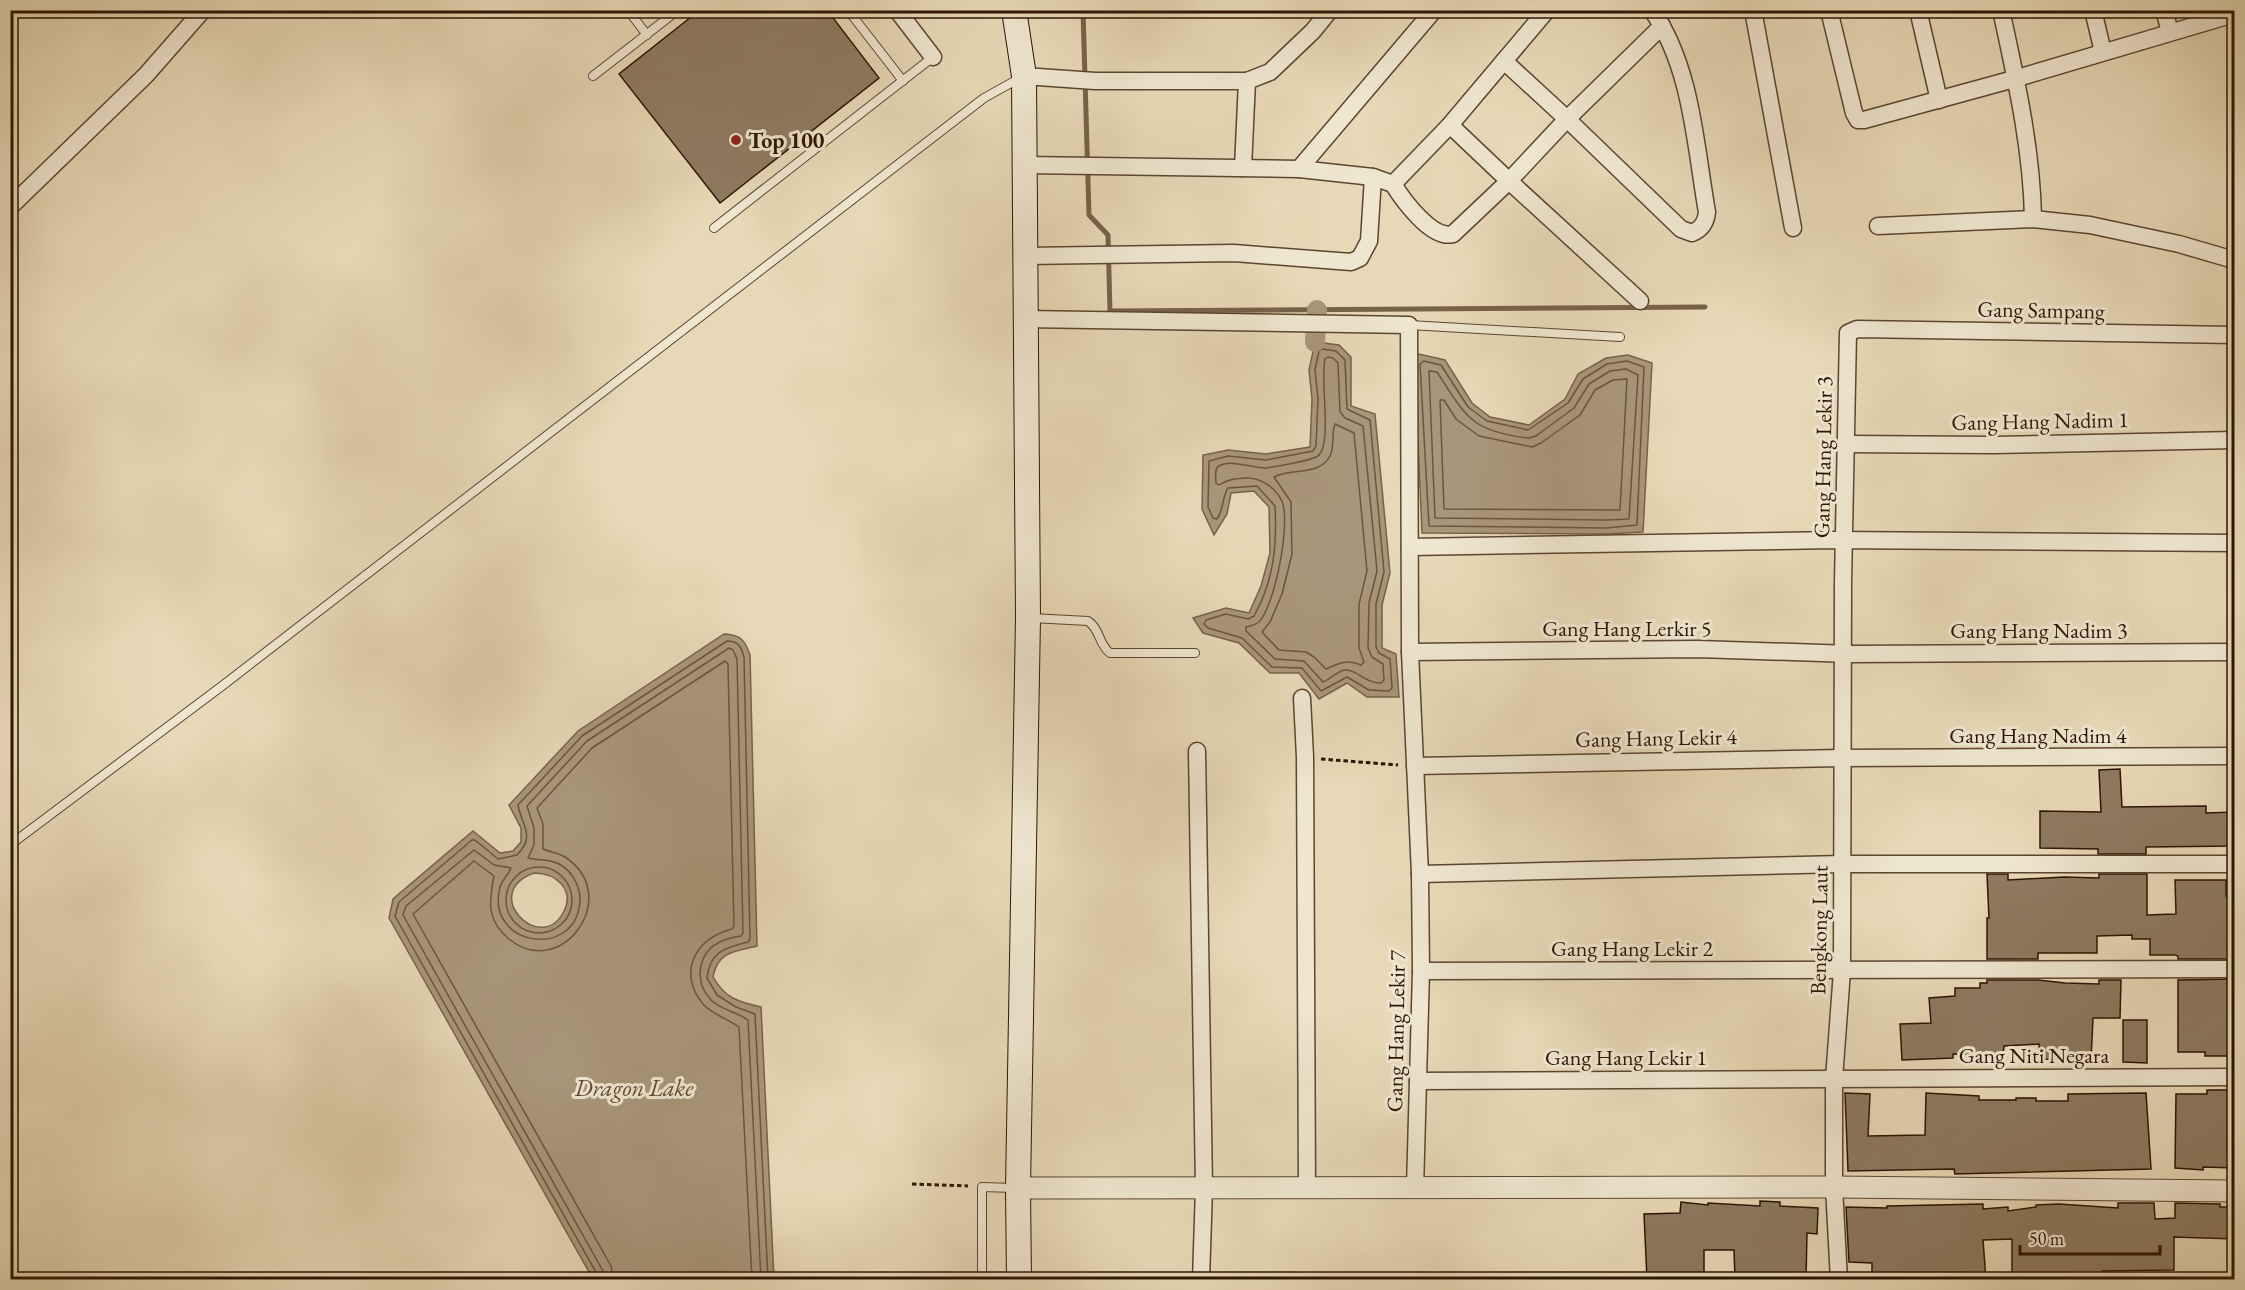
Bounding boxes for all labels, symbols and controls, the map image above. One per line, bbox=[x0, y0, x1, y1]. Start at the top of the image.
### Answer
place label: Top 100 bbox=[748, 126, 825, 155]
marker: Top 100 bbox=[729, 133, 743, 147]
street label: Gang Sampang bbox=[1977, 294, 2105, 326]
street label: Gang Hang Lekir 3 bbox=[1807, 376, 1839, 538]
street label: Gang Hang Nadim 1 bbox=[1951, 405, 2129, 437]
street label: Gang Hang Lerkir 5 bbox=[1542, 614, 1712, 643]
street label: Gang Hang Nadim 3 bbox=[1950, 616, 2128, 645]
street label: Gang Hang Nadim 4 bbox=[1949, 721, 2127, 750]
street label: Gang Hang Lekir 4 bbox=[1575, 722, 1738, 754]
street label: Bengkong Laut bbox=[1803, 865, 1835, 995]
street label: Gang Hang Lekir 2 bbox=[1551, 934, 1713, 963]
street label: Gang Hang Lekir 7 bbox=[1380, 949, 1412, 1112]
street label: Gang Niti Negara bbox=[1959, 1041, 2109, 1070]
street label: Gang Hang Lekir 1 bbox=[1545, 1043, 1707, 1072]
water label: Dragon Lake bbox=[574, 1072, 694, 1103]
scale bar bbox=[2020, 1218, 2160, 1256]
text: 50 m bbox=[2029, 1227, 2064, 1250]

